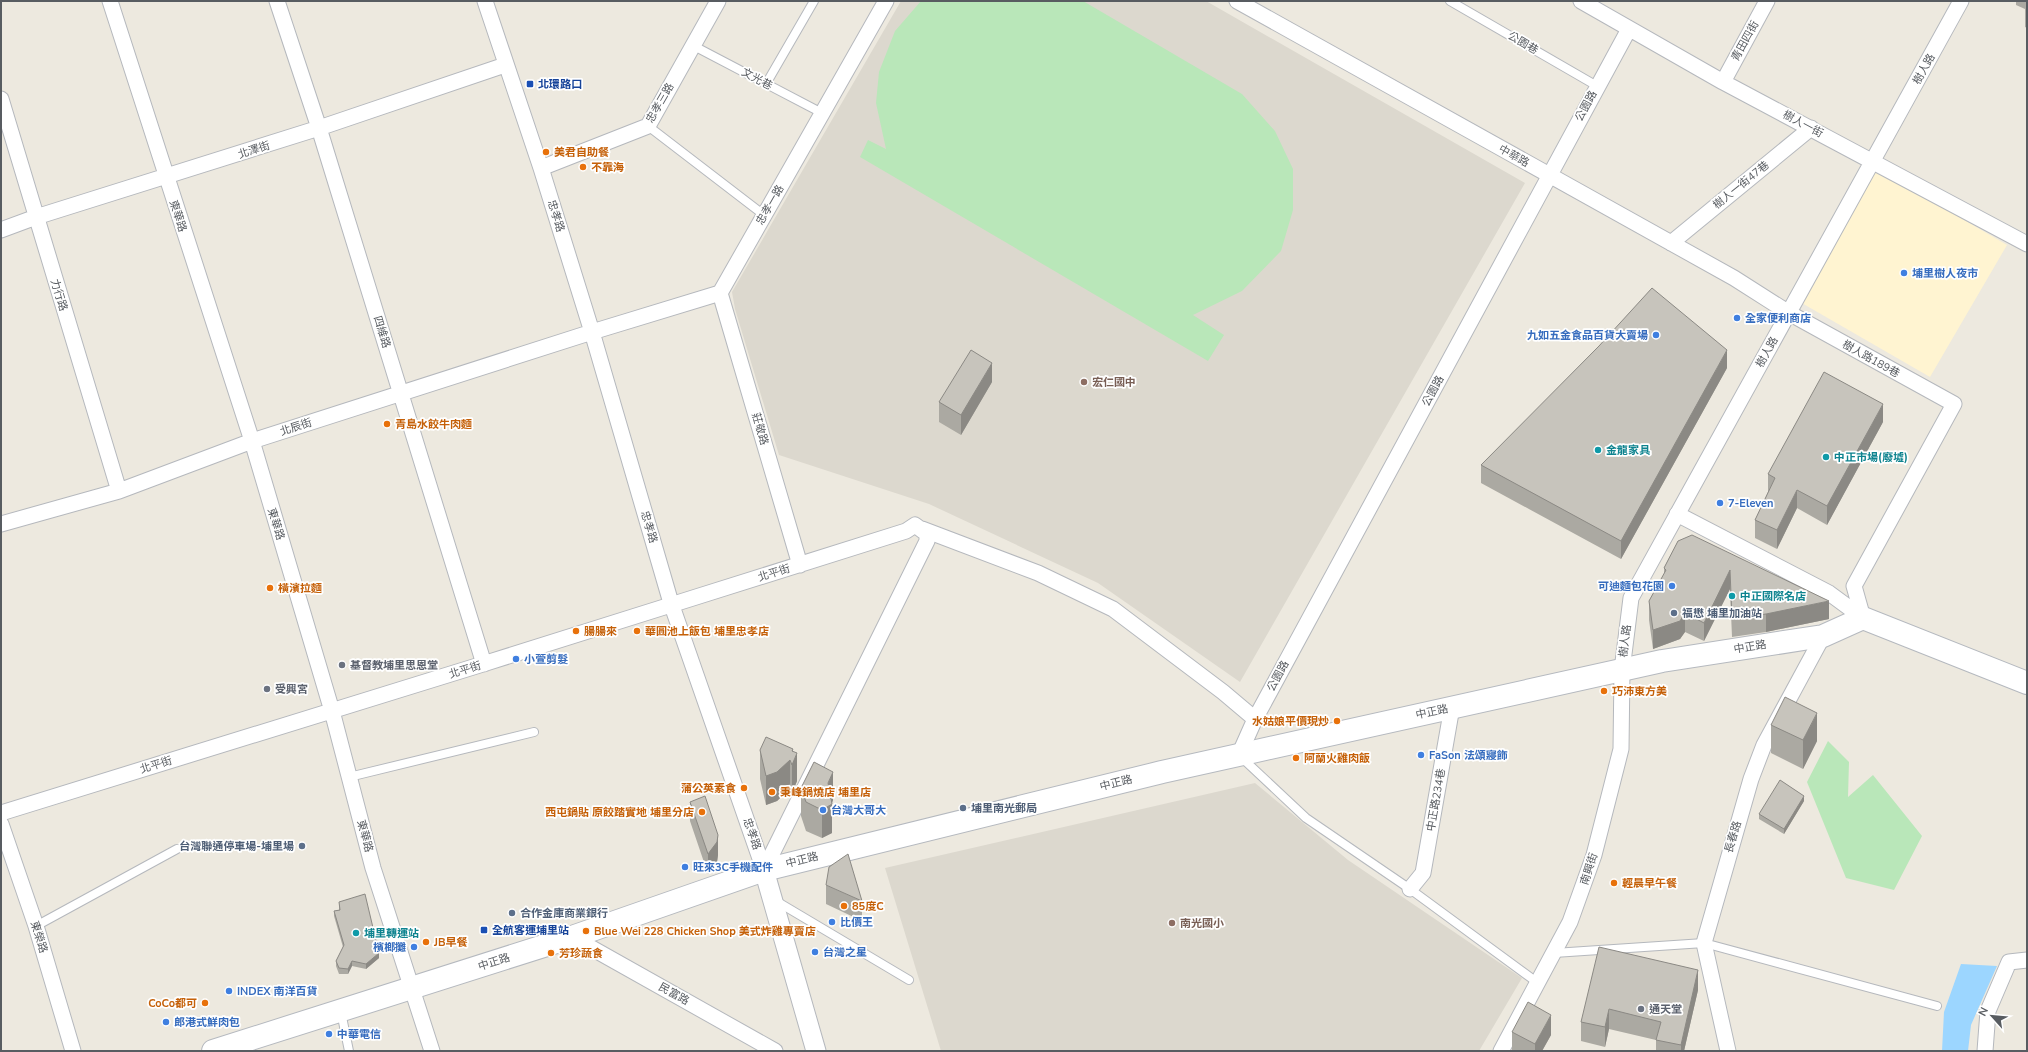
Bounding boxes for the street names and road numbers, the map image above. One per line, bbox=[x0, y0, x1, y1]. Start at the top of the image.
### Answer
street label: 青田四街 bbox=[1728, 18, 1762, 64]
street label: 公園巷 bbox=[1505, 28, 1541, 58]
street label: 樹人路 bbox=[1909, 51, 1939, 87]
street label: 文光巷 bbox=[739, 65, 775, 93]
street label: 忠孝三路 bbox=[643, 80, 677, 126]
street label: 公園路 bbox=[1572, 88, 1600, 124]
street label: 樹人一街 bbox=[1780, 107, 1826, 141]
street label: 北澤街 bbox=[236, 138, 272, 162]
street label: 中華路 bbox=[1496, 141, 1532, 171]
street label: 樹人一街47巷 bbox=[1710, 158, 1772, 212]
street label: 忠孝一路 bbox=[753, 182, 787, 228]
street label: 東華路 bbox=[166, 198, 190, 234]
street label: 忠孝路 bbox=[544, 198, 568, 234]
street label: 力行路 bbox=[47, 277, 71, 313]
street label: 四維路 bbox=[370, 314, 394, 350]
street label: 樹人路 bbox=[1752, 334, 1782, 370]
street label: 樹人路189巷 bbox=[1839, 337, 1903, 381]
street label: 公園路 bbox=[1419, 373, 1447, 409]
street label: 莊敬路 bbox=[748, 411, 772, 447]
street label: 北辰街 bbox=[278, 415, 314, 439]
street label: 東華路 bbox=[264, 506, 288, 542]
street label: 忠孝路 bbox=[637, 509, 661, 545]
street label: 北平街 bbox=[756, 561, 792, 585]
street label: 樹人路 bbox=[1616, 624, 1634, 658]
street label: 中正路 bbox=[1733, 637, 1767, 657]
street label: 北平街 bbox=[447, 658, 483, 682]
street label: 公園路 bbox=[1264, 658, 1292, 694]
street label: 中正路 bbox=[1414, 701, 1450, 723]
street label: 北平街 bbox=[138, 753, 174, 777]
street label: 中正路234巷 bbox=[1423, 767, 1449, 833]
street label: 中正路 bbox=[1098, 772, 1134, 794]
street label: 忠孝路 bbox=[740, 816, 764, 852]
street label: 東華路 bbox=[353, 818, 377, 854]
street label: 長春路 bbox=[1721, 819, 1745, 855]
street label: 中正路 bbox=[784, 849, 820, 871]
street label: 南興街 bbox=[1577, 851, 1601, 887]
street label: 東榮路 bbox=[27, 919, 51, 955]
street label: 中正路 bbox=[476, 950, 512, 974]
street label: 民富路 bbox=[656, 979, 692, 1009]

